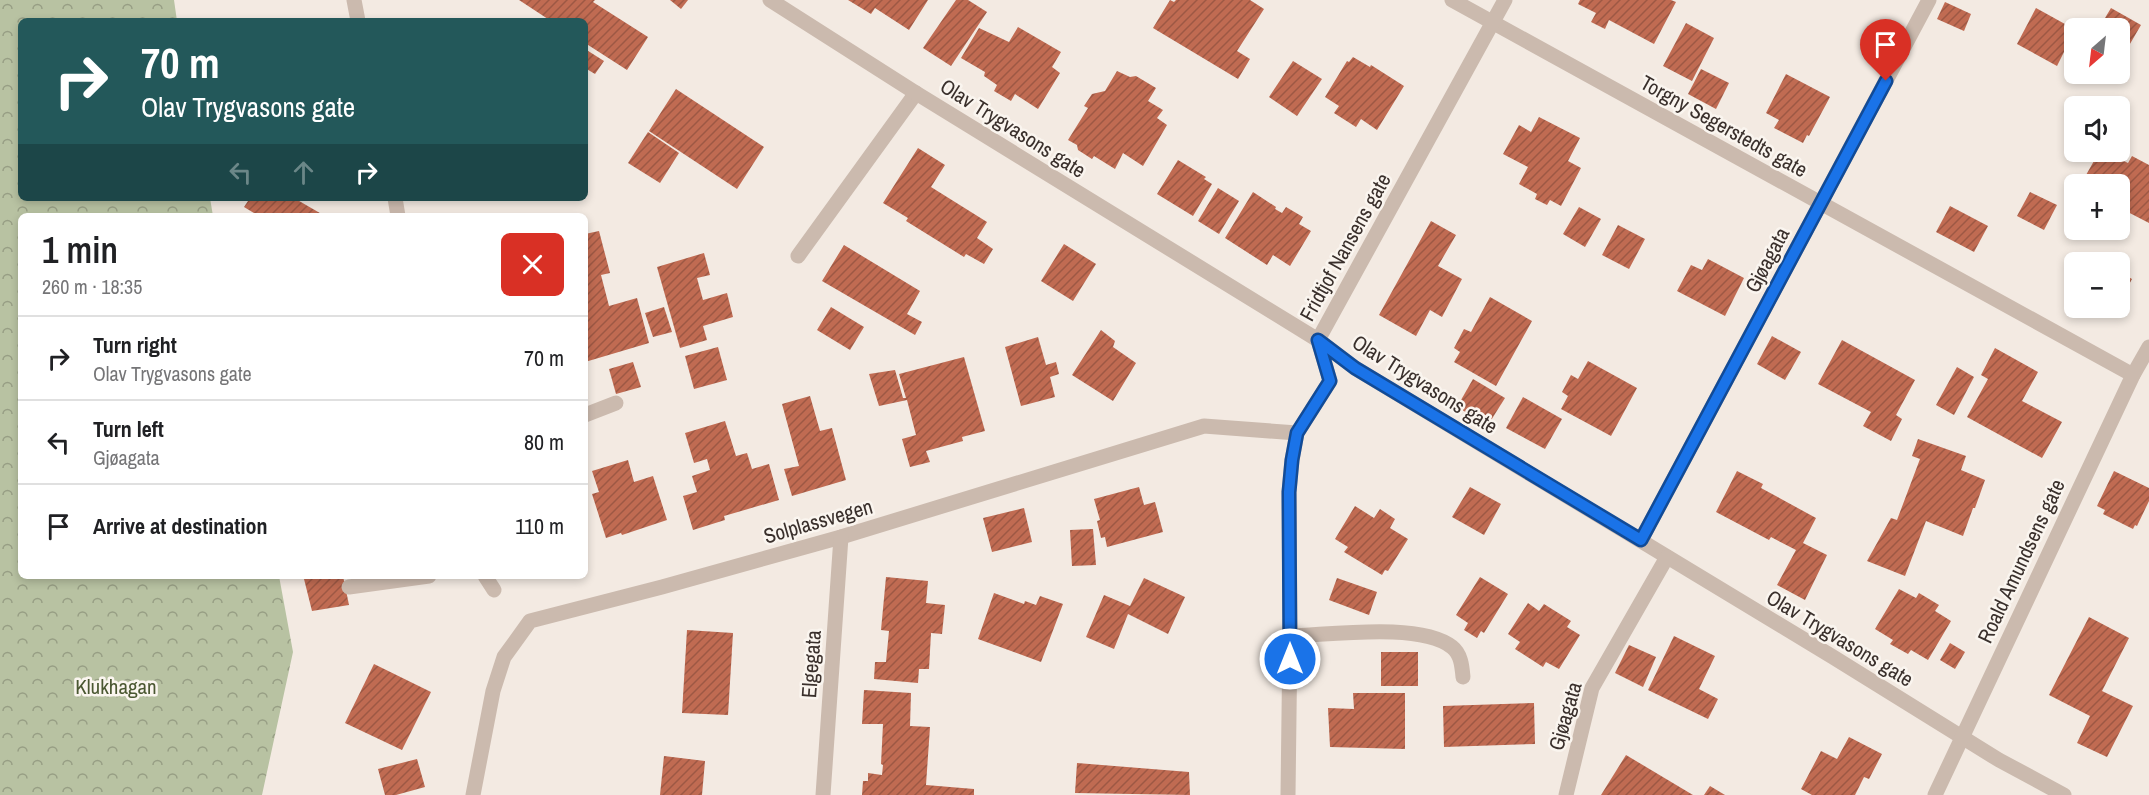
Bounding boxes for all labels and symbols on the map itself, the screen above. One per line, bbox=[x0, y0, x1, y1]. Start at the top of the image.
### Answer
north arrow bbox=[2064, 18, 2130, 84]
pin bbox=[1860, 19, 1911, 81]
street label: Torgny Segerstedts gate bbox=[1635, 68, 1813, 184]
street label: Olav Trygvasons gate bbox=[935, 72, 1091, 184]
street label: Fridtjof Nansens gate bbox=[1292, 168, 1398, 326]
street label: Gjøagata bbox=[1738, 222, 1796, 298]
street label: Olav Trygvasons gate bbox=[1347, 328, 1503, 440]
street label: Roald Amundsens gate bbox=[1970, 474, 2072, 648]
street label: Solplassvegen bbox=[760, 492, 876, 550]
street label: Olav Trygvasons gate bbox=[1761, 583, 1919, 693]
position arrow bbox=[1258, 627, 1322, 691]
street label: Elgegata bbox=[794, 629, 828, 699]
park label: Klukhagan bbox=[75, 672, 157, 701]
street label: Gjøagata bbox=[1541, 678, 1589, 754]

